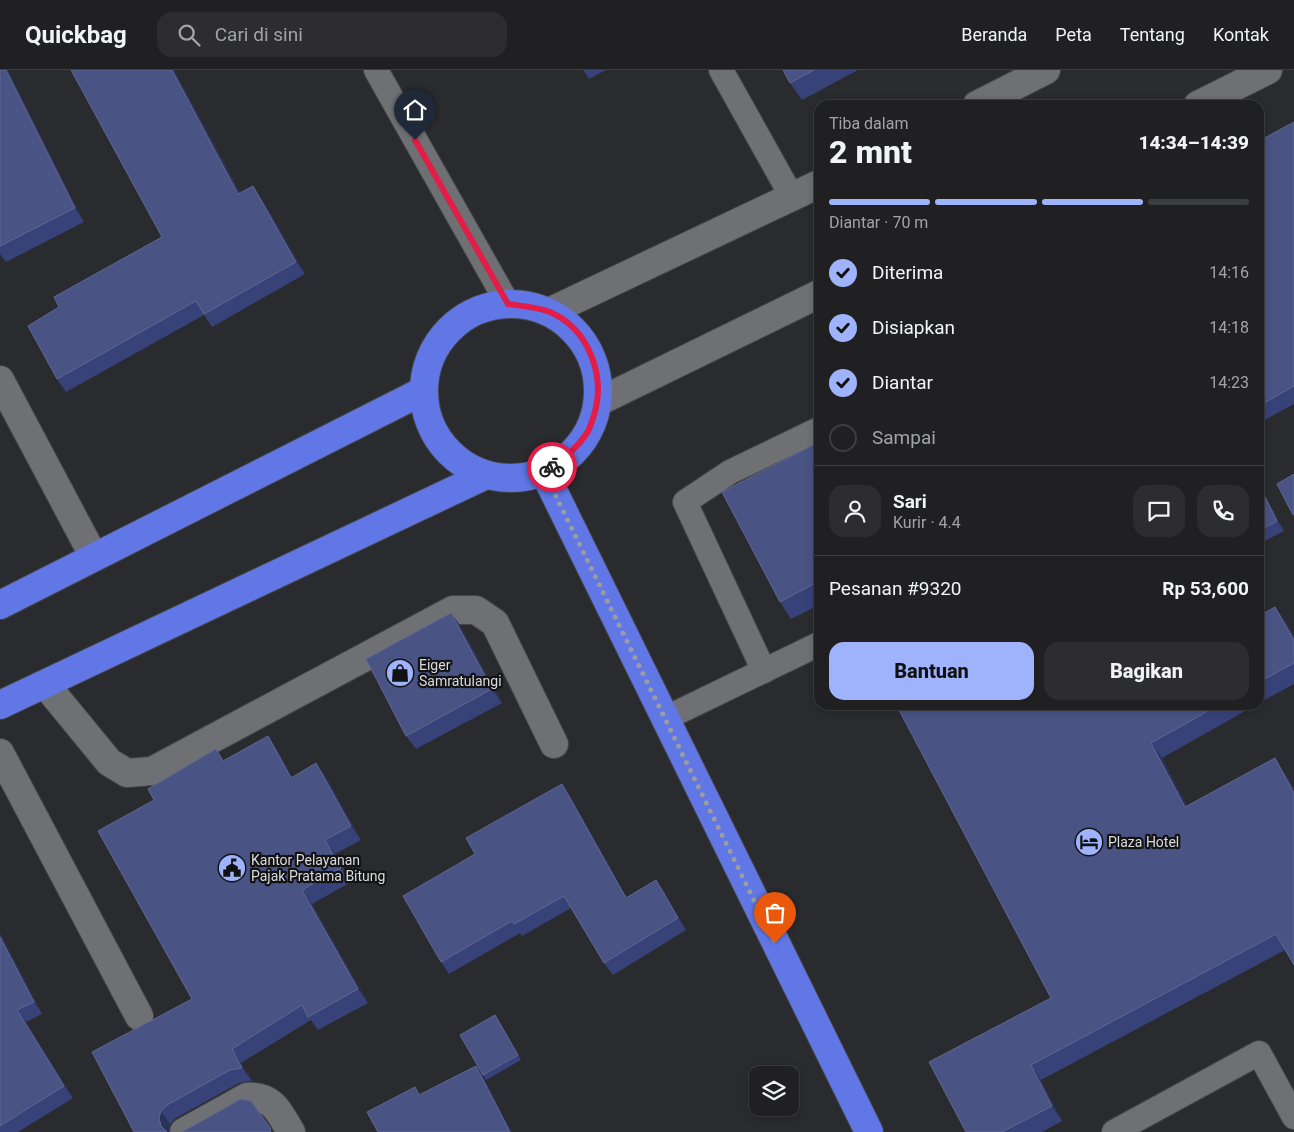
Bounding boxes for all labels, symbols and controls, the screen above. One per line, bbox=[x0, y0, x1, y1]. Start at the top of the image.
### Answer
search box bbox=[157, 12, 507, 57]
text: Quickbag bbox=[25, 21, 127, 49]
icon: search bbox=[175, 21, 203, 49]
text: Cari di sini bbox=[215, 23, 303, 46]
text: Beranda bbox=[961, 24, 1027, 45]
text: Peta bbox=[1055, 24, 1092, 45]
text: Tentang bbox=[1120, 24, 1185, 45]
text: Kontak bbox=[1213, 24, 1269, 45]
pin bbox=[394, 89, 436, 140]
icon: home bbox=[401, 96, 429, 124]
text: Tiba dalam bbox=[829, 114, 908, 133]
text: 14:34–14:39 bbox=[1138, 131, 1249, 154]
text: 2 mnt bbox=[829, 133, 912, 171]
text: Diantar · 70 m bbox=[829, 213, 928, 232]
icon: check bbox=[829, 259, 857, 287]
text: Diterima bbox=[872, 261, 943, 284]
text: 14:16 bbox=[1209, 263, 1249, 282]
icon: check bbox=[829, 314, 857, 342]
text: Disiapkan bbox=[872, 316, 955, 339]
text: 14:18 bbox=[1209, 318, 1249, 337]
icon: check bbox=[829, 369, 857, 397]
text: Diantar bbox=[872, 371, 933, 394]
text: 14:23 bbox=[1209, 373, 1249, 392]
text: Sampai bbox=[872, 426, 936, 449]
courier bbox=[527, 442, 577, 492]
icon: bike bbox=[538, 453, 566, 481]
button: person bbox=[829, 485, 881, 537]
button: chat bbox=[1133, 485, 1185, 537]
button: phone bbox=[1197, 485, 1249, 537]
text: Sari bbox=[893, 490, 927, 513]
text: Kurir · 4.4 bbox=[893, 513, 961, 532]
text: Pesanan #9320 bbox=[829, 577, 962, 600]
text: Rp 53,600 bbox=[1162, 577, 1249, 600]
button: Bantuan bbox=[829, 642, 1034, 700]
button: Bagikan bbox=[1044, 642, 1249, 700]
place label: Eiger Samratulangi bbox=[419, 657, 502, 689]
shop icon: Eiger Samratulangi bbox=[385, 658, 415, 688]
hotel icon: Plaza Hotel bbox=[1074, 827, 1104, 857]
place label: Plaza Hotel bbox=[1108, 834, 1179, 850]
place label: Kantor Pelayanan Pajak Pratama Bitung bbox=[251, 852, 385, 884]
public building icon: Kantor Pelayanan Pajak Pratama Bitung bbox=[217, 853, 247, 883]
pin bbox=[754, 892, 796, 943]
icon: bag bbox=[761, 899, 789, 927]
map controls bbox=[749, 1066, 799, 1116]
button: layers bbox=[749, 1066, 799, 1116]

